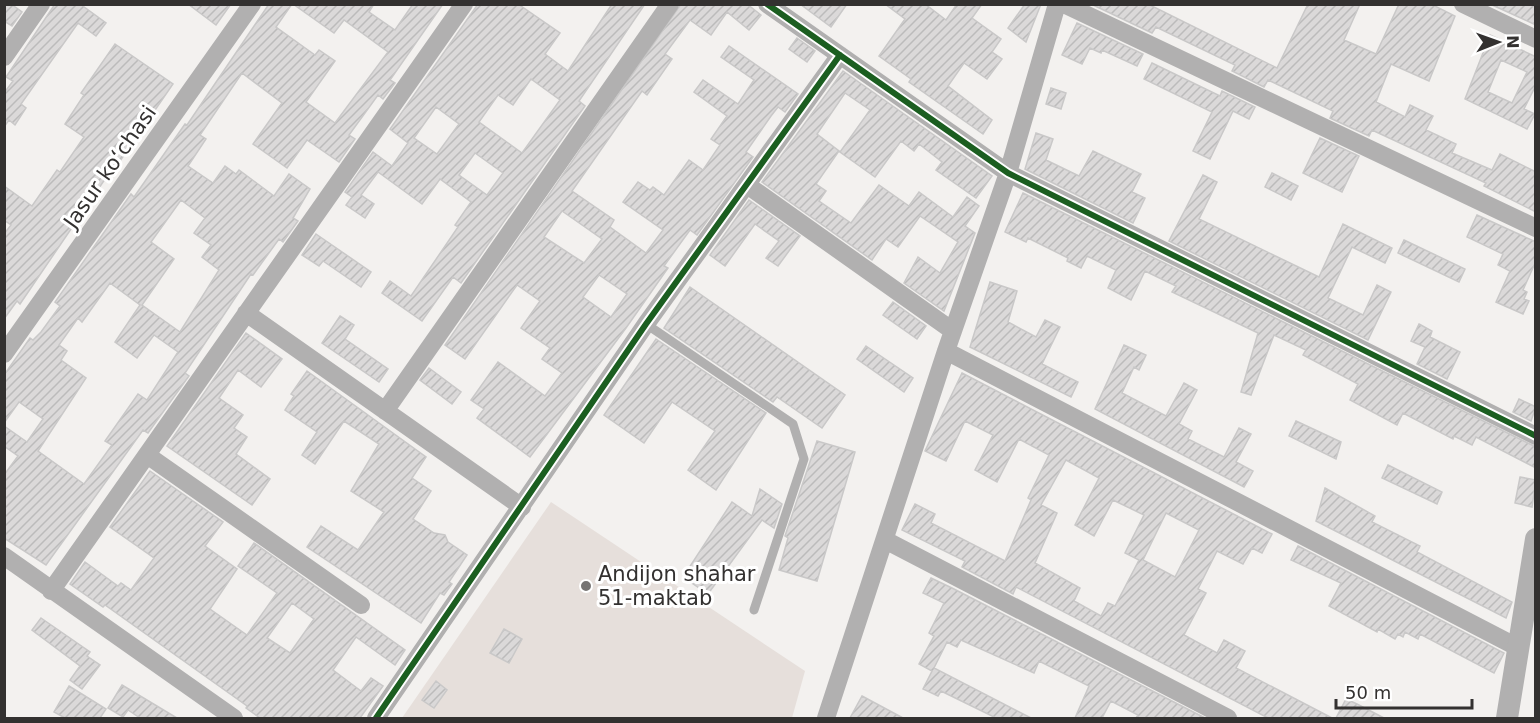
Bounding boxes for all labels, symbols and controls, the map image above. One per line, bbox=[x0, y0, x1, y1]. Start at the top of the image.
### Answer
north arrow bbox=[1468, 12, 1528, 72]
text: N bbox=[1503, 35, 1522, 49]
street label: Jasur koʻchasi bbox=[58, 101, 161, 235]
place label: Andijon shahar 51-maktab bbox=[598, 562, 756, 610]
marker: Andijon shahar 51-maktab bbox=[579, 579, 593, 593]
scale bar bbox=[1336, 672, 1472, 710]
text: 50 m bbox=[1345, 682, 1391, 703]

